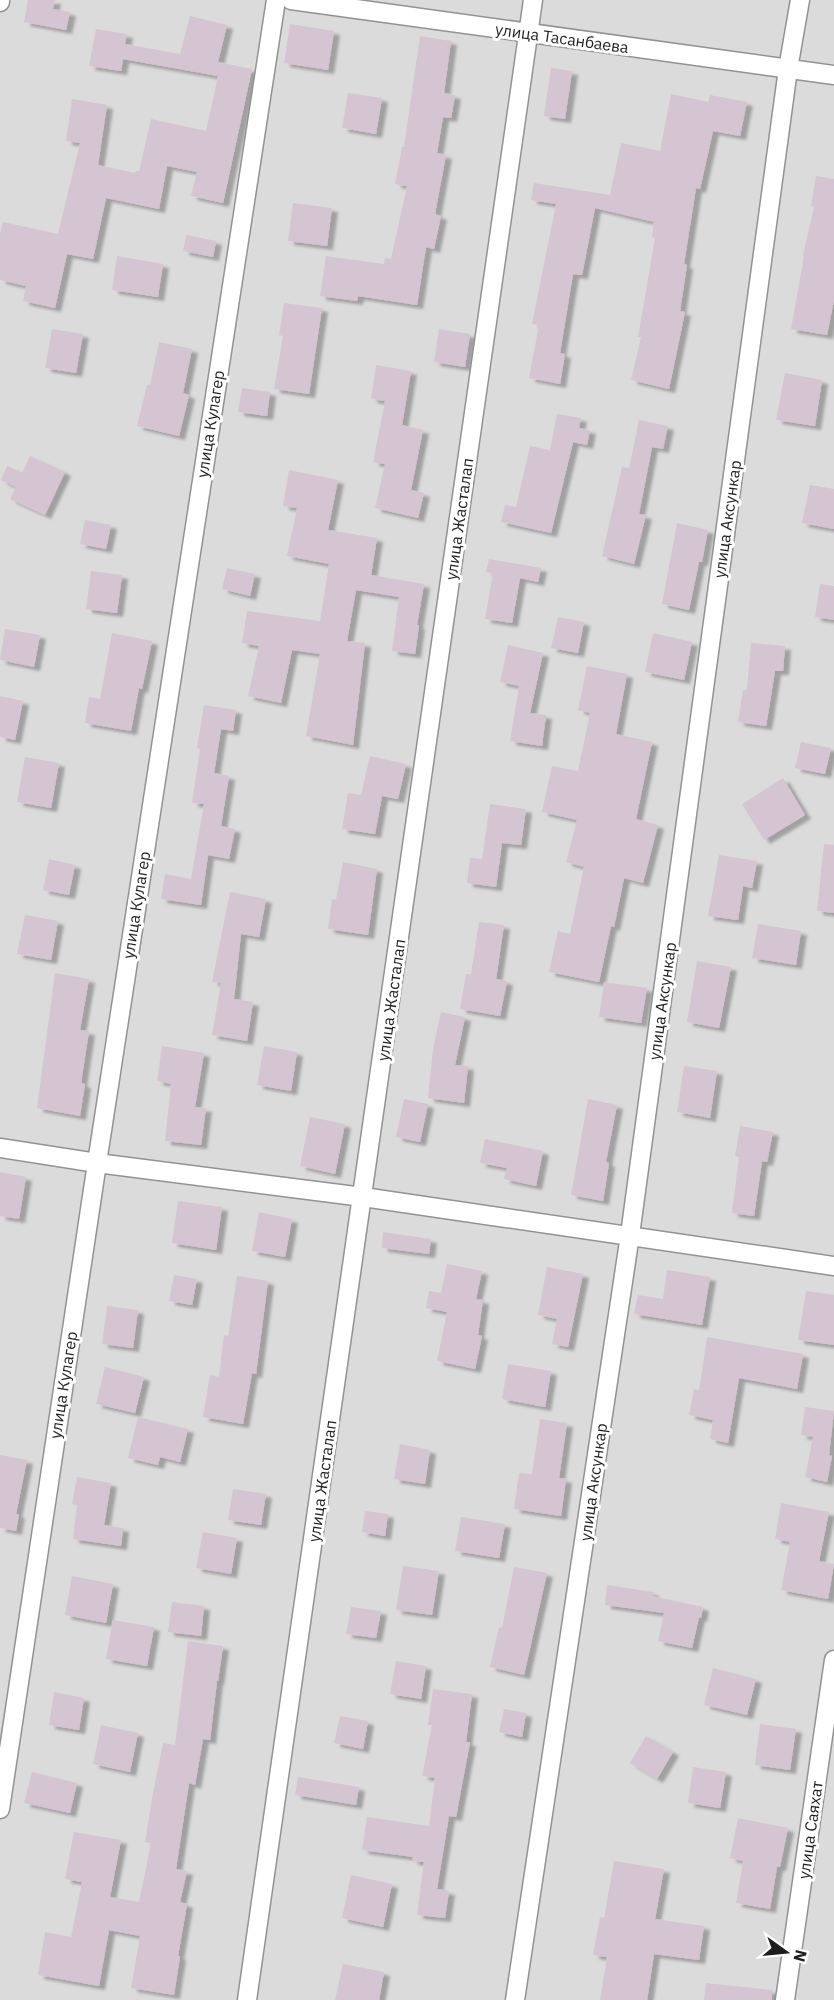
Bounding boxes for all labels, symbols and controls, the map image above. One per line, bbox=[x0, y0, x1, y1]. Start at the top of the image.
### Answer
street label: улица Тасанбаева bbox=[494, 19, 630, 57]
street label: улица Кулагер bbox=[192, 369, 228, 479]
street label: улица Жасталап bbox=[441, 457, 477, 581]
street label: улица Аксункар bbox=[709, 459, 745, 579]
street label: улица Кулагер bbox=[118, 850, 154, 960]
street label: улица Жасталап bbox=[373, 938, 409, 1062]
street label: улица Аксункар bbox=[644, 941, 680, 1061]
street label: улица Кулагер bbox=[45, 1330, 81, 1440]
street label: улица Жасталап bbox=[304, 1419, 340, 1543]
street label: улица Аксункар bbox=[575, 1422, 611, 1542]
street label: улица Саяхат bbox=[793, 1779, 827, 1880]
north arrow bbox=[756, 1922, 816, 1982]
text: N bbox=[789, 1948, 812, 1964]

